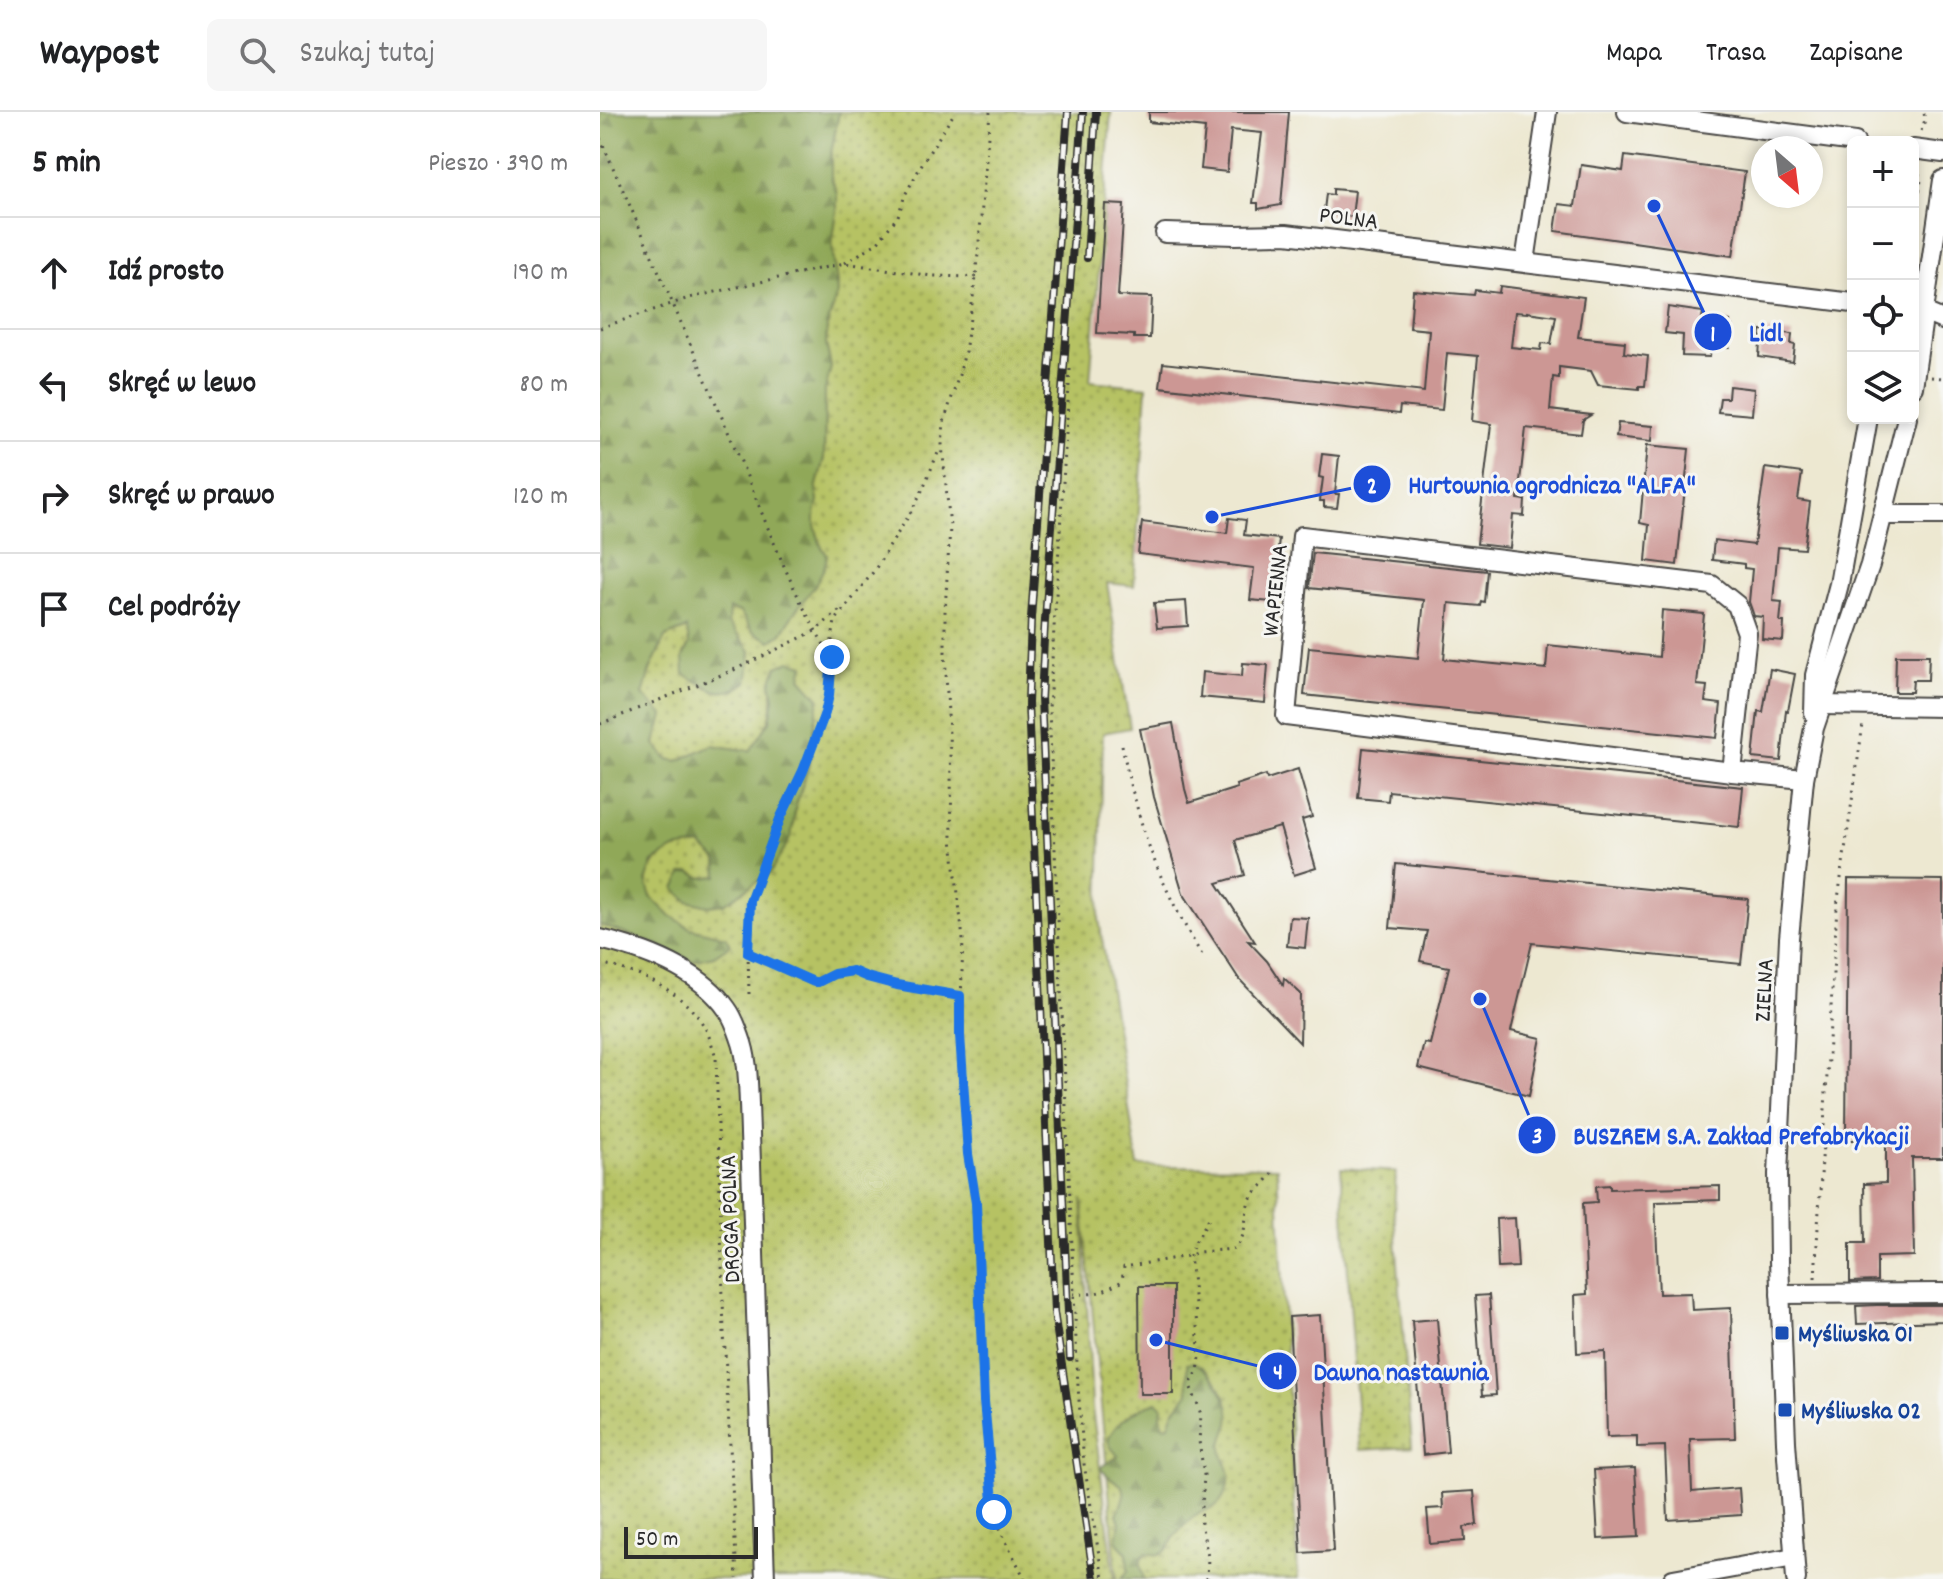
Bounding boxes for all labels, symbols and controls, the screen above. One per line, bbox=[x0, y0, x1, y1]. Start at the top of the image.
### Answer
search box bbox=[207, 19, 767, 91]
text: Waypost bbox=[40, 28, 159, 83]
icon: search bbox=[235, 33, 279, 77]
text: Szukaj tutaj bbox=[299, 34, 435, 77]
text: Mapa bbox=[1606, 35, 1662, 75]
text: Trasa bbox=[1706, 35, 1765, 75]
text: Zapisane bbox=[1809, 35, 1903, 75]
north arrow bbox=[1751, 136, 1823, 208]
map controls bbox=[1847, 136, 1919, 424]
button: + bbox=[1847, 136, 1919, 208]
text: 5 min bbox=[32, 140, 101, 189]
text: Pieszo · 390 m bbox=[428, 146, 568, 183]
street label: POLNA bbox=[1317, 199, 1380, 240]
button: − bbox=[1847, 208, 1919, 280]
icon: ahead bbox=[32, 251, 76, 295]
text: Idź prosto bbox=[108, 252, 224, 295]
text: 190 m bbox=[512, 255, 568, 292]
button: locate bbox=[1847, 280, 1919, 352]
callout: Lidl bbox=[1693, 307, 1799, 357]
text: Lidl bbox=[1749, 317, 1784, 354]
text: 1 bbox=[1710, 319, 1716, 353]
button: layers bbox=[1847, 352, 1919, 424]
icon: left bbox=[32, 363, 76, 407]
text: Skręć w lewo bbox=[108, 364, 256, 407]
text: 80 m bbox=[520, 367, 568, 404]
callout: Hurtownia ogrodnicza "ALFA" bbox=[1352, 459, 1711, 509]
text: Hurtownia ogrodnicza "ALFA" bbox=[1408, 469, 1696, 506]
text: 2 bbox=[1367, 471, 1377, 505]
icon: right bbox=[32, 475, 76, 519]
text: Skręć w prawo bbox=[108, 476, 275, 519]
text: 120 m bbox=[513, 479, 568, 516]
street label: WAPIENNA bbox=[1255, 542, 1299, 638]
icon: arrive bbox=[32, 587, 76, 631]
text: Cel podróży bbox=[108, 588, 239, 631]
route end bbox=[814, 639, 850, 675]
street label: ZIELNA bbox=[1747, 957, 1785, 1023]
callout: BUSZREM S.A. Zakład Prefabrykacji bbox=[1517, 1110, 1925, 1160]
text: BUSZREM S.A. Zakład Prefabrykacji bbox=[1573, 1120, 1909, 1157]
text: 3 bbox=[1532, 1121, 1542, 1155]
street label: DROGA POLNA bbox=[713, 1154, 751, 1283]
place label: Myśliwska 01 bbox=[1798, 1319, 1913, 1353]
marker: Myśliwska 01 bbox=[1773, 1324, 1791, 1342]
callout: Dawna nastawnia bbox=[1258, 1346, 1505, 1396]
text: Dawna nastawnia bbox=[1313, 1356, 1489, 1393]
text: 4 bbox=[1273, 1357, 1283, 1391]
place label: Myśliwska 02 bbox=[1801, 1396, 1921, 1430]
marker: Myśliwska 02 bbox=[1776, 1401, 1794, 1419]
route start bbox=[976, 1494, 1012, 1530]
scale bar bbox=[624, 1523, 758, 1559]
text: 50 m bbox=[636, 1525, 678, 1556]

